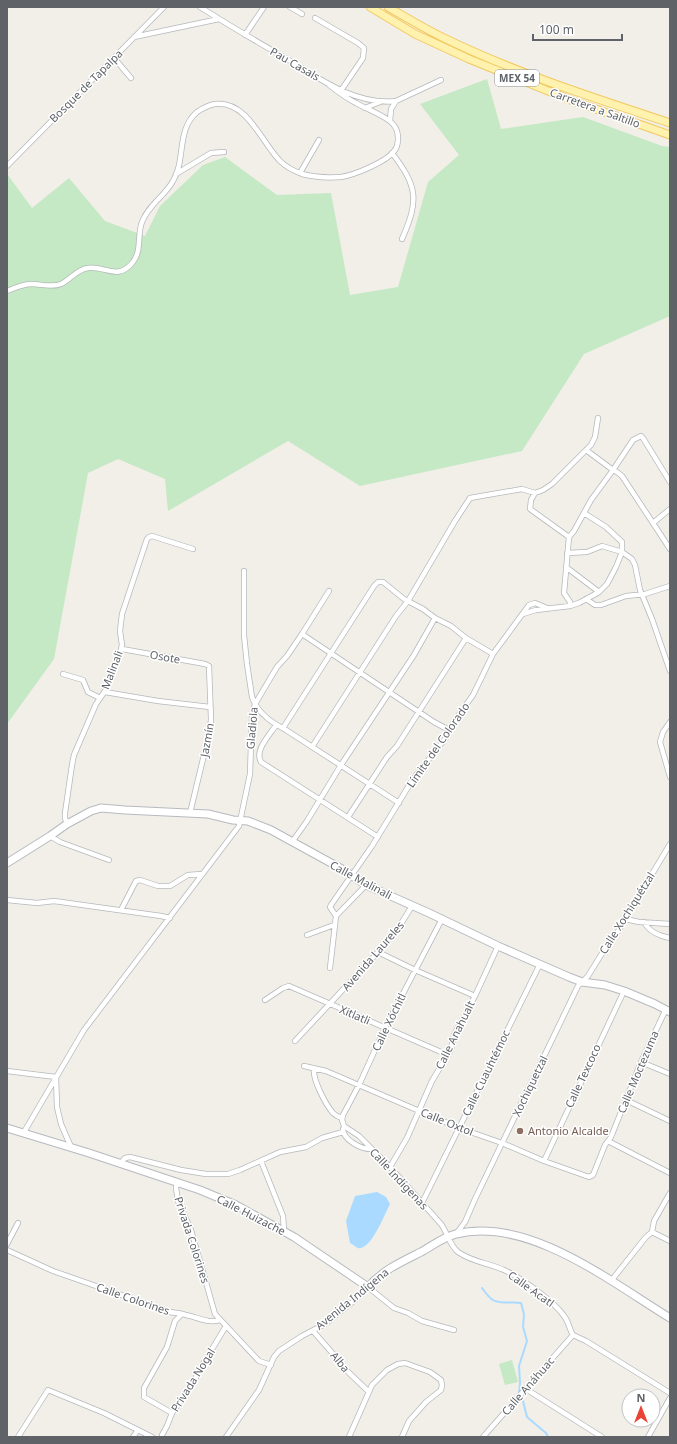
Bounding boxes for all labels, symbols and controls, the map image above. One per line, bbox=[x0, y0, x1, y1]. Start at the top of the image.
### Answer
scale bar bbox=[533, 16, 622, 42]
text: 100 m bbox=[539, 21, 574, 38]
street label: Pau Casals bbox=[268, 43, 323, 84]
street label: Bosque de Tapalpa bbox=[46, 46, 125, 125]
road number: MEX 54 bbox=[495, 70, 539, 86]
street label: Carretera a Saltillo bbox=[548, 84, 643, 131]
street label: Osote bbox=[149, 646, 182, 667]
street label: Malinali bbox=[97, 648, 126, 691]
street label: Límite del Colorado bbox=[403, 699, 473, 790]
street label: Gladiola bbox=[242, 706, 261, 750]
street label: Jazmín bbox=[196, 722, 217, 759]
street label: Calle Malinali bbox=[328, 857, 395, 902]
street label: Calle Xochiquétzal bbox=[595, 869, 658, 956]
street label: Avenida Laureles bbox=[338, 918, 407, 994]
street label: Calle Xóchitl bbox=[368, 990, 409, 1053]
street label: Calle Anahualt bbox=[431, 998, 478, 1072]
street label: Xitlatli bbox=[338, 1001, 373, 1028]
street label: Calle Cuauhtémoc bbox=[458, 1027, 513, 1118]
street label: Calle Moctezuma bbox=[613, 1028, 662, 1115]
street label: Calle Texcoco bbox=[561, 1041, 604, 1110]
street label: Xochiquetzal bbox=[508, 1053, 551, 1119]
street label: Calle Oxtol bbox=[419, 1104, 476, 1139]
place label: Antonio Alcalde bbox=[528, 1123, 609, 1138]
marker: Antonio Alcalde bbox=[515, 1126, 525, 1136]
street label: Calle Indígenas bbox=[367, 1145, 432, 1213]
street label: Calle Huizache bbox=[214, 1191, 288, 1238]
street label: Privada Colorines bbox=[171, 1195, 214, 1285]
street label: Avenida Indígena bbox=[312, 1264, 392, 1333]
street label: Calle Acatl bbox=[505, 1267, 557, 1310]
street label: Calle Colorines bbox=[94, 1279, 172, 1318]
street label: Privada Nogal bbox=[167, 1345, 218, 1414]
street label: Alba bbox=[327, 1348, 353, 1375]
street label: Calle Anáhuac bbox=[498, 1353, 557, 1418]
north arrow bbox=[621, 1388, 661, 1428]
text: N bbox=[637, 1390, 645, 1405]

